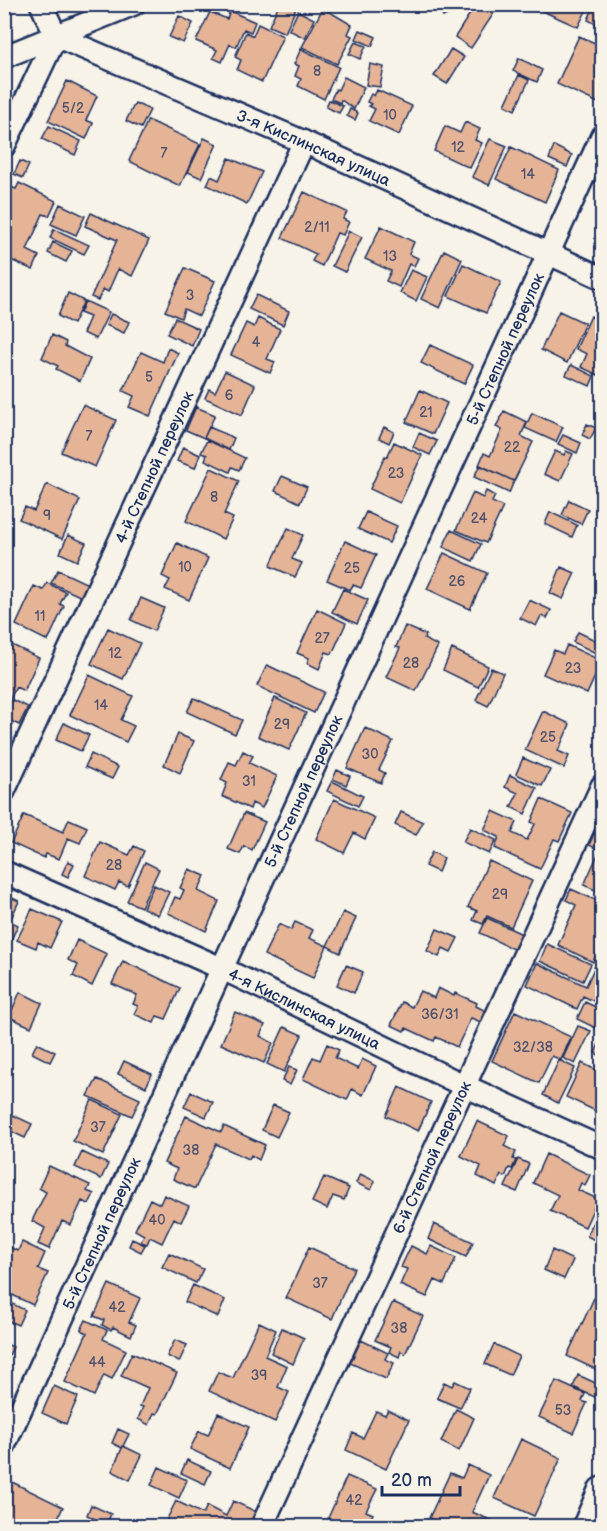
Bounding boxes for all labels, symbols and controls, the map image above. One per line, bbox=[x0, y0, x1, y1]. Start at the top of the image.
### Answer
house number: 8 bbox=[313, 63, 321, 80]
house number: 5/2 bbox=[62, 100, 85, 117]
street label: 3-я Кислинская улица bbox=[233, 106, 393, 191]
house number: 10 bbox=[383, 107, 397, 124]
house number: 12 bbox=[451, 139, 466, 156]
house number: 7 bbox=[161, 145, 168, 162]
house number: 14 bbox=[521, 166, 535, 183]
house number: 2/11 bbox=[304, 219, 330, 236]
house number: 13 bbox=[383, 248, 397, 265]
street label: 5-й Степной переулок bbox=[463, 270, 549, 429]
house number: 3 bbox=[186, 287, 194, 304]
house number: 4 bbox=[252, 334, 261, 351]
house number: 5 bbox=[145, 369, 153, 386]
house number: 6 bbox=[225, 387, 234, 404]
street label: 4-й Степной переулок bbox=[112, 388, 199, 547]
house number: 21 bbox=[419, 404, 433, 421]
house number: 7 bbox=[86, 428, 93, 445]
house number: 22 bbox=[504, 439, 521, 456]
house number: 23 bbox=[388, 465, 404, 482]
house number: 8 bbox=[210, 489, 218, 506]
house number: 9 bbox=[43, 507, 51, 524]
house number: 24 bbox=[471, 510, 488, 527]
house number: 10 bbox=[178, 559, 192, 576]
house number: 25 bbox=[344, 560, 360, 577]
house number: 26 bbox=[449, 573, 466, 590]
house number: 11 bbox=[35, 608, 45, 625]
house number: 27 bbox=[314, 630, 330, 647]
house number: 12 bbox=[108, 645, 123, 662]
house number: 28 bbox=[403, 655, 419, 672]
house number: 23 bbox=[565, 660, 581, 677]
house number: 14 bbox=[94, 697, 108, 714]
street label: 5-й Степной переулок bbox=[261, 712, 348, 871]
house number: 29 bbox=[274, 716, 290, 733]
house number: 25 bbox=[540, 729, 556, 746]
house number: 30 bbox=[362, 746, 378, 763]
house number: 31 bbox=[242, 773, 256, 790]
house number: 28 bbox=[106, 857, 122, 874]
house number: 29 bbox=[492, 886, 508, 903]
street label: 4-я Кислинская улица bbox=[225, 965, 383, 1055]
house number: 36/31 bbox=[421, 1006, 459, 1023]
house number: 32/38 bbox=[513, 1039, 553, 1056]
street label: 6-й Степной переулок bbox=[390, 1078, 476, 1237]
house number: 37 bbox=[90, 1119, 106, 1136]
house number: 38 bbox=[183, 1142, 199, 1159]
street label: 5-й Степной переулок bbox=[60, 1154, 146, 1313]
house number: 40 bbox=[149, 1212, 165, 1229]
house number: 37 bbox=[312, 1275, 328, 1292]
house number: 42 bbox=[109, 1299, 126, 1316]
house number: 38 bbox=[391, 1320, 407, 1337]
house number: 44 bbox=[88, 1354, 106, 1371]
house number: 39 bbox=[251, 1367, 267, 1384]
house number: 53 bbox=[555, 1402, 571, 1419]
scale bar bbox=[382, 1459, 460, 1497]
text: 20 m bbox=[391, 1470, 432, 1491]
house number: 42 bbox=[346, 1492, 363, 1509]

